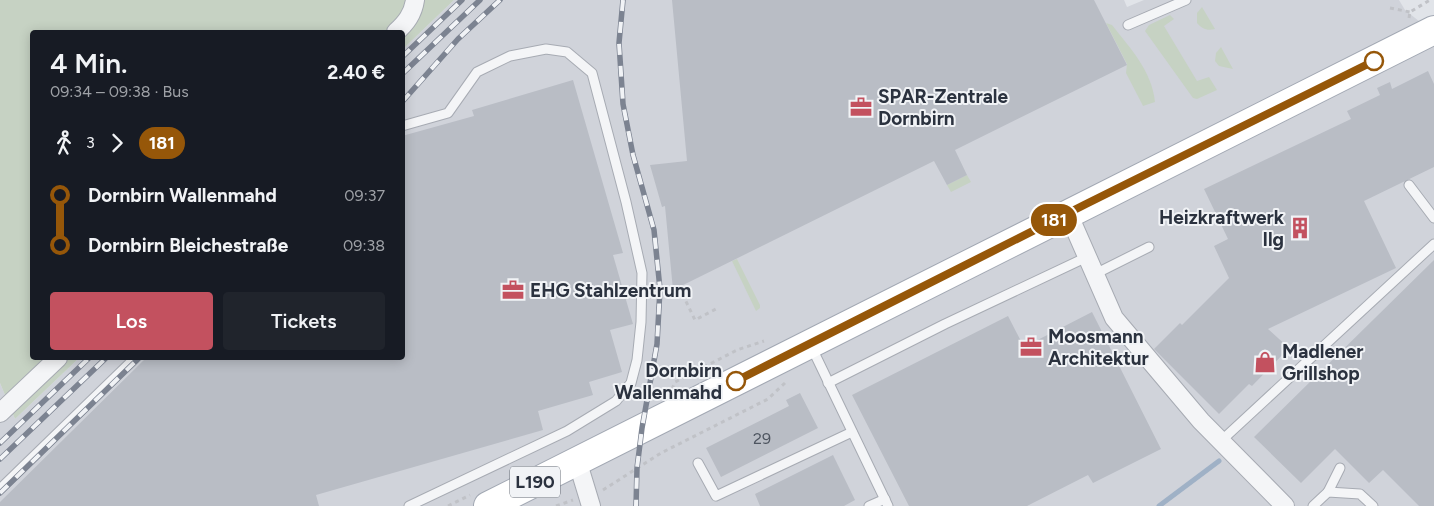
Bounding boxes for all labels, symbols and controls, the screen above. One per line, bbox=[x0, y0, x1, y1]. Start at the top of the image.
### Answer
text: 4 Min. bbox=[50, 46, 128, 80]
unlabelled marker bbox=[1364, 51, 1384, 71]
text: 2.40 € bbox=[327, 61, 385, 84]
text: 09:34 – 09:38 · Bus bbox=[50, 82, 189, 101]
place label: SPAR-Zentrale Dornbirn bbox=[878, 85, 1009, 130]
office icon: SPAR-Zentrale Dornbirn bbox=[848, 94, 874, 120]
icon: walk bbox=[50, 129, 78, 157]
icon: forward bbox=[103, 129, 131, 157]
text: 181 bbox=[149, 132, 175, 154]
text: 3 bbox=[86, 133, 95, 152]
text: Dornbirn Wallenmahd bbox=[88, 184, 277, 207]
text: 09:37 bbox=[344, 186, 385, 205]
line badge: 181 bbox=[1025, 204, 1083, 236]
place label: Heizkraftwerk Ilg bbox=[1159, 206, 1285, 251]
text: 181 bbox=[1041, 209, 1067, 231]
building icon: Heizkraftwerk Ilg bbox=[1287, 215, 1313, 241]
text: Dornbirn Bleichestraße bbox=[88, 234, 288, 257]
text: 09:38 bbox=[343, 236, 385, 255]
office icon: EHG Stahlzentrum bbox=[500, 277, 526, 303]
place label: EHG Stahlzentrum bbox=[530, 279, 691, 302]
button: Los bbox=[50, 292, 213, 350]
button: Tickets bbox=[223, 292, 385, 350]
place label: Moosmann Architektur bbox=[1048, 325, 1149, 370]
office icon: Moosmann Architektur bbox=[1018, 334, 1044, 360]
place label: Madlener Grillshop bbox=[1282, 340, 1363, 385]
shop icon: Madlener Grillshop bbox=[1252, 349, 1278, 375]
place label: Dornbirn Wallenmahd bbox=[614, 359, 722, 404]
marker: Dornbirn Wallenmahd bbox=[726, 371, 746, 391]
house number: 29 bbox=[753, 429, 771, 448]
road number: L190 bbox=[510, 467, 560, 498]

